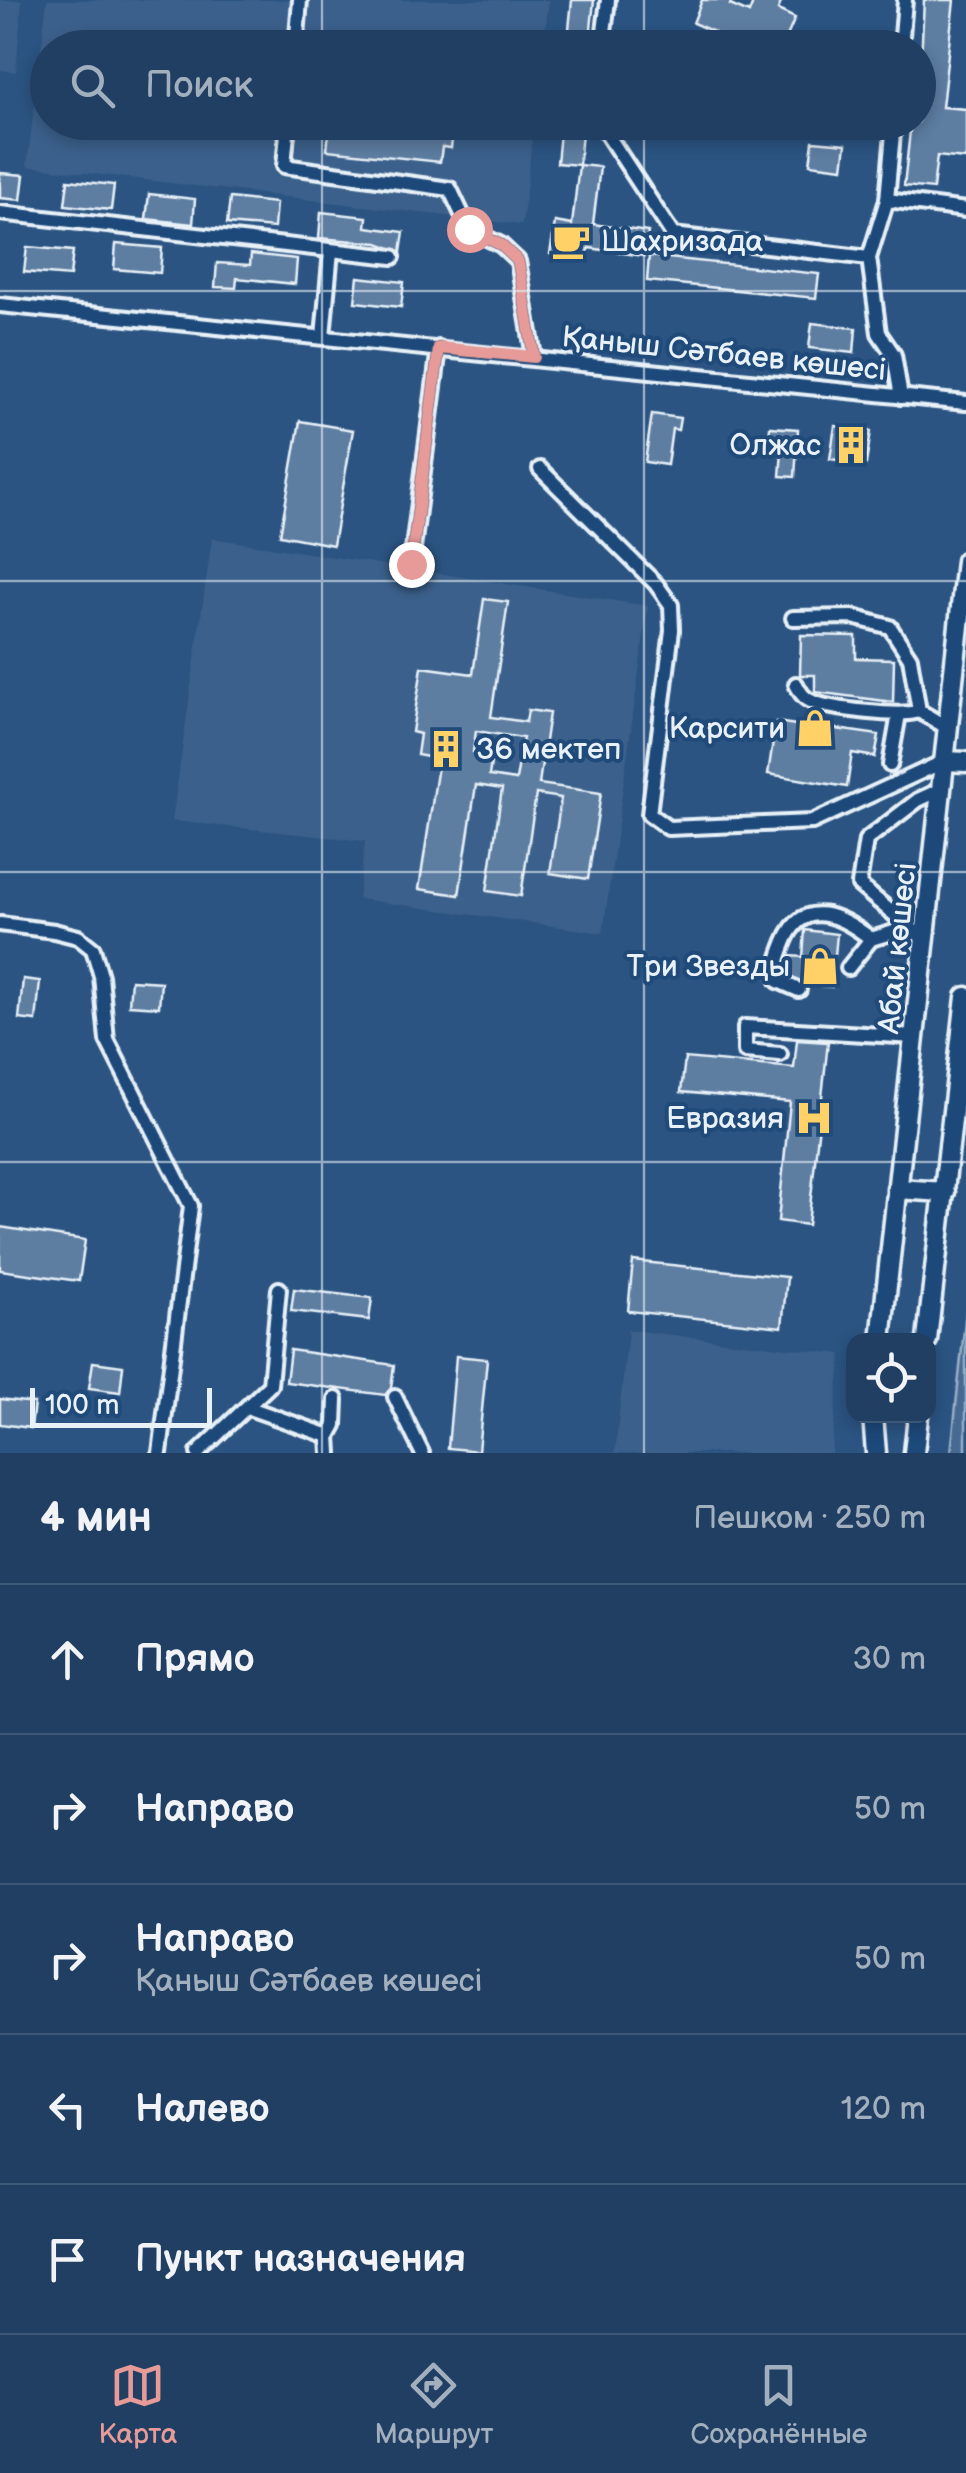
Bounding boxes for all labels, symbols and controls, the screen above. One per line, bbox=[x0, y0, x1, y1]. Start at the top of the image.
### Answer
search box bbox=[30, 30, 936, 140]
icon: search bbox=[65, 58, 120, 113]
text: Поиск bbox=[145, 63, 253, 108]
route start bbox=[447, 207, 493, 253]
cafe icon: Шахризада bbox=[550, 220, 592, 262]
place label: Шахризада bbox=[601, 224, 763, 260]
street label: Қаныш Сәтбаев көшесі bbox=[560, 319, 888, 389]
building icon: Олжас bbox=[830, 424, 872, 466]
place label: Олжас bbox=[730, 428, 821, 464]
route end bbox=[389, 542, 435, 588]
shop icon: Карсити bbox=[794, 707, 836, 749]
place label: Карсити bbox=[669, 711, 785, 747]
building icon: 36 мектеп bbox=[425, 728, 467, 770]
place label: 36 мектеп bbox=[476, 732, 621, 768]
street label: Абай көшесі bbox=[871, 861, 925, 1036]
shop icon: Три Звезды bbox=[799, 945, 841, 987]
place label: Три Звезды bbox=[627, 949, 790, 985]
hospital icon: Евразия bbox=[793, 1097, 835, 1139]
place label: Евразия bbox=[666, 1101, 784, 1137]
map controls bbox=[846, 1333, 936, 1423]
button: locate bbox=[846, 1333, 936, 1423]
scale bar bbox=[30, 1383, 212, 1428]
text: 100 m bbox=[45, 1389, 119, 1422]
text: 4 мин bbox=[40, 1493, 152, 1544]
text: Пешком · 250 m bbox=[693, 1499, 926, 1538]
icon: ahead bbox=[40, 1632, 95, 1687]
text: Прямо bbox=[135, 1637, 254, 1682]
text: 30 m bbox=[852, 1640, 926, 1679]
icon: right bbox=[40, 1782, 95, 1837]
text: Направо bbox=[135, 1787, 294, 1832]
text: 50 m bbox=[854, 1790, 926, 1829]
text: Направо bbox=[135, 1917, 294, 1962]
icon: right bbox=[40, 1932, 95, 1987]
text: 50 m bbox=[854, 1940, 926, 1979]
text: Қаныш Сәтбаев көшесі bbox=[135, 1962, 482, 2001]
icon: left bbox=[40, 2082, 95, 2137]
text: Налево bbox=[135, 2087, 270, 2132]
text: 120 m bbox=[841, 2090, 926, 2129]
icon: arrive bbox=[40, 2232, 95, 2287]
text: Пункт назначения bbox=[135, 2237, 466, 2282]
tab: Карта bbox=[99, 2358, 177, 2451]
tab: Маршрут bbox=[374, 2358, 493, 2451]
tab: Сохранённые bbox=[691, 2358, 867, 2451]

